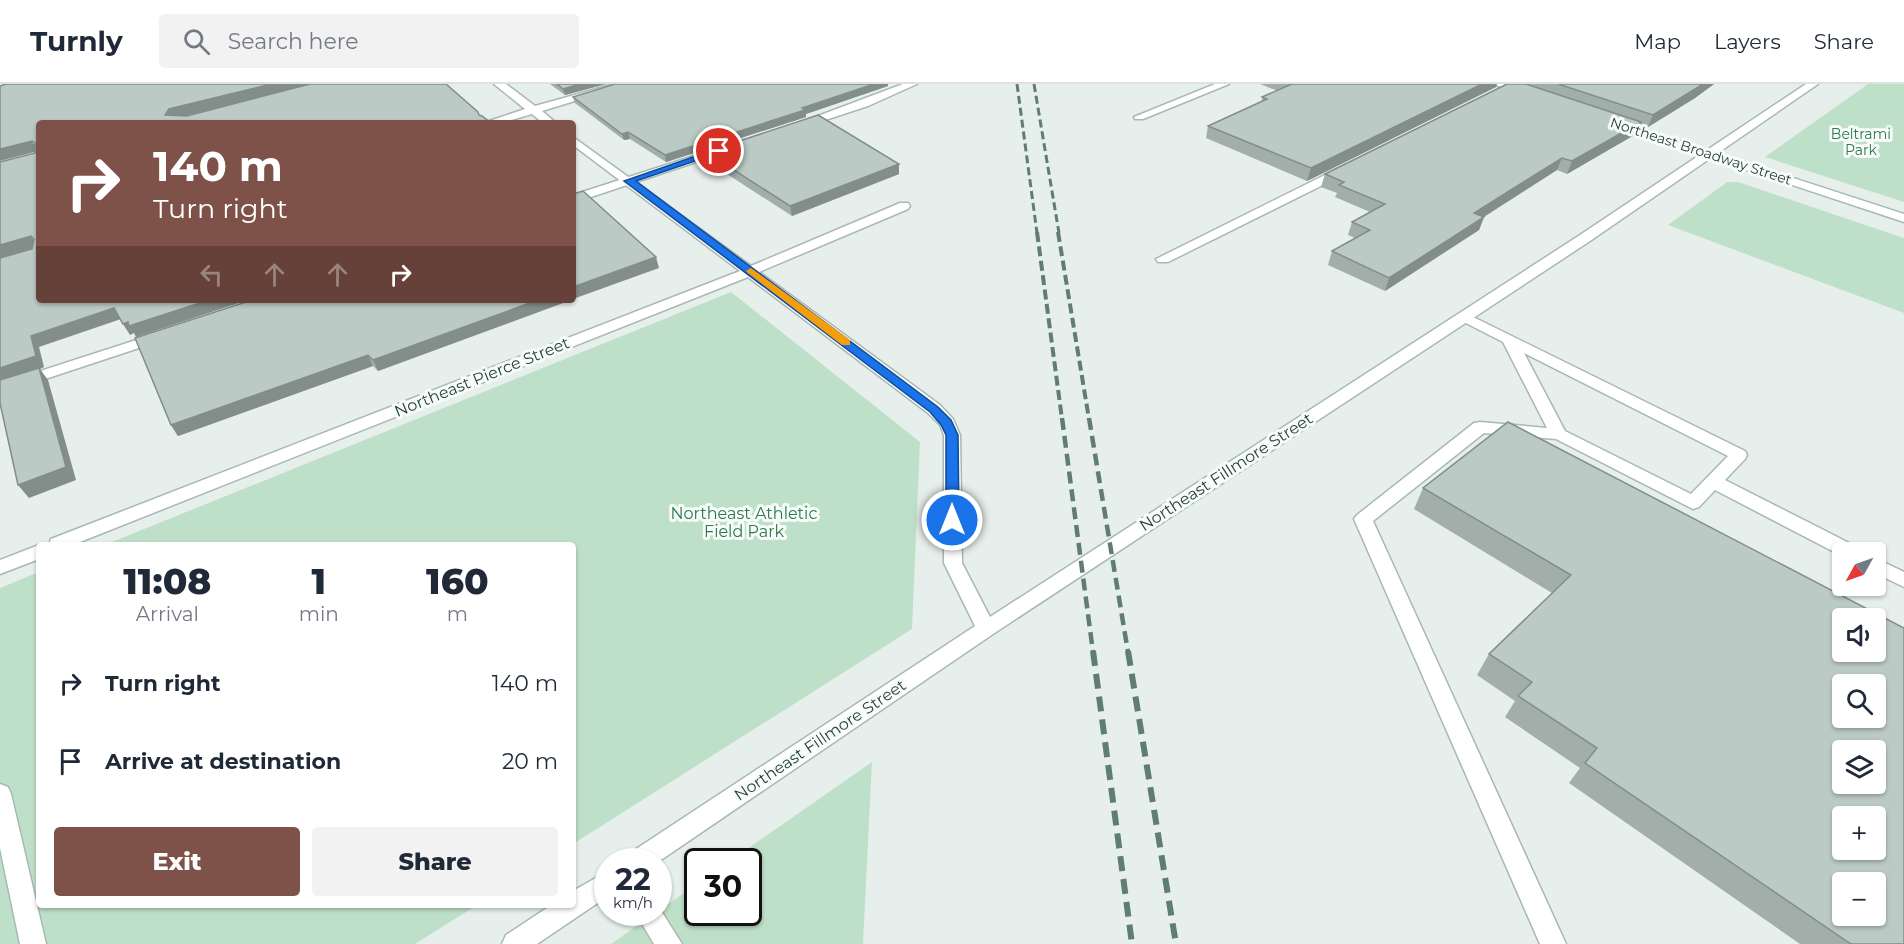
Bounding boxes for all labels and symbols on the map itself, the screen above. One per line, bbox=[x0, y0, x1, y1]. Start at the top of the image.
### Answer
street label: Northeast Broadway Street bbox=[1608, 113, 1794, 189]
pin bbox=[693, 125, 744, 176]
park label: Beltrami Park bbox=[1831, 125, 1891, 159]
street label: Northeast Pierce Street bbox=[392, 333, 573, 421]
street label: Northeast Fillmore Street bbox=[1136, 409, 1317, 535]
position arrow bbox=[920, 488, 984, 552]
park label: Northeast Athletic Field Park bbox=[671, 504, 817, 541]
north arrow bbox=[1832, 542, 1886, 596]
street label: Northeast Fillmore Street bbox=[731, 675, 910, 805]
speed limit sign: 30 bbox=[684, 848, 762, 926]

